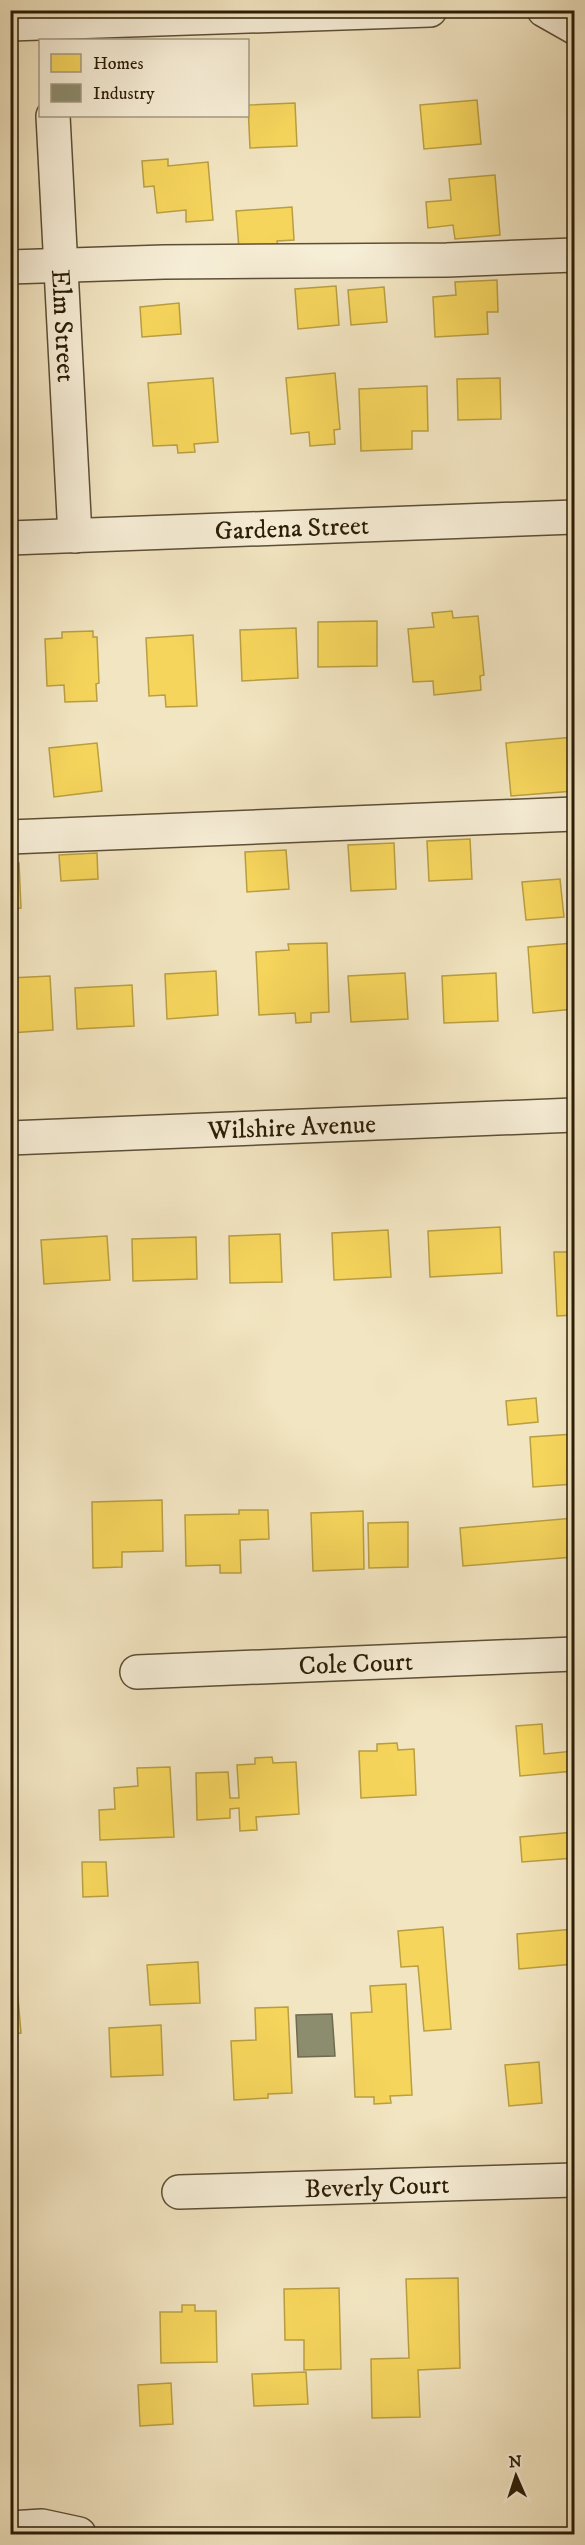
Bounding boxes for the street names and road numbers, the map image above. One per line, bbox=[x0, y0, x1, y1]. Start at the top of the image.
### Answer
street label: Elm Street bbox=[43, 269, 82, 383]
street label: Gardena Street bbox=[214, 510, 370, 548]
street label: Wilshire Avenue bbox=[206, 1108, 377, 1148]
street label: Cole Court bbox=[298, 1646, 414, 1683]
street label: Beverly Court bbox=[304, 2169, 450, 2206]

